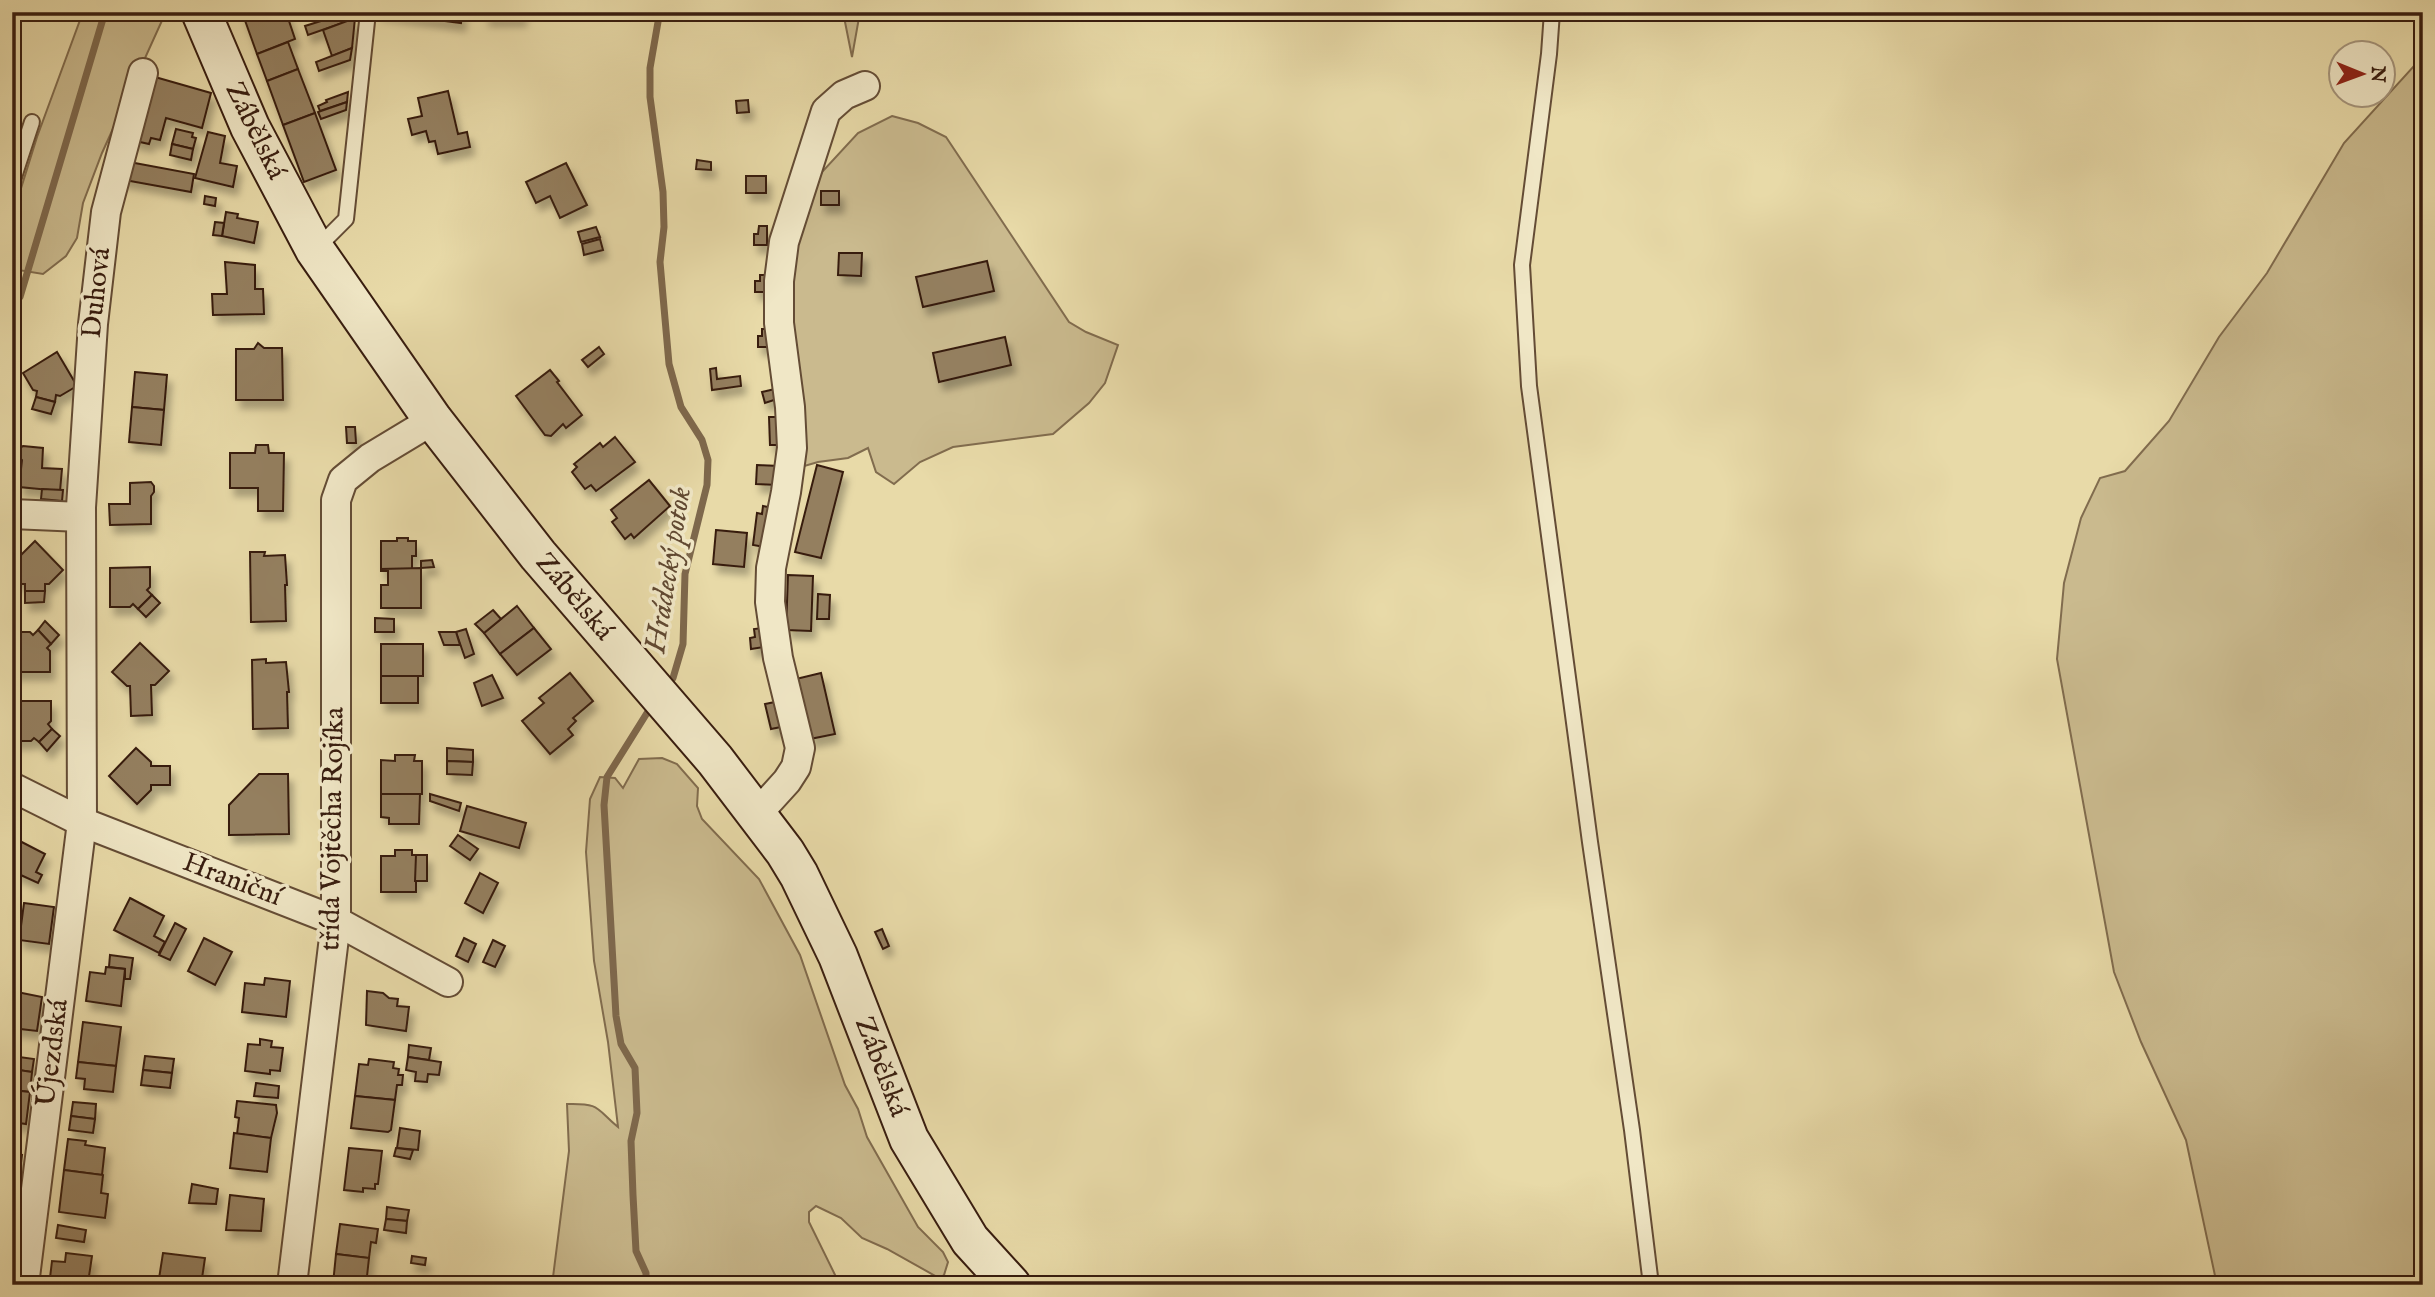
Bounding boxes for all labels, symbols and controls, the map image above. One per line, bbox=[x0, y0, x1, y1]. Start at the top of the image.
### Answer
north arrow bbox=[2326, 38, 2396, 108]
text: N bbox=[2365, 65, 2389, 83]
street label: Zábělská bbox=[216, 77, 294, 186]
street label: Duhová bbox=[75, 245, 119, 340]
water label: Hrádecký potok bbox=[637, 485, 701, 656]
street label: Zábělská bbox=[527, 546, 621, 649]
street label: třída Vojtěcha Rojíka bbox=[313, 706, 353, 951]
street label: Hraniční bbox=[178, 845, 288, 915]
street label: Újezdská bbox=[29, 996, 77, 1109]
street label: Zábělská bbox=[846, 1012, 916, 1123]

